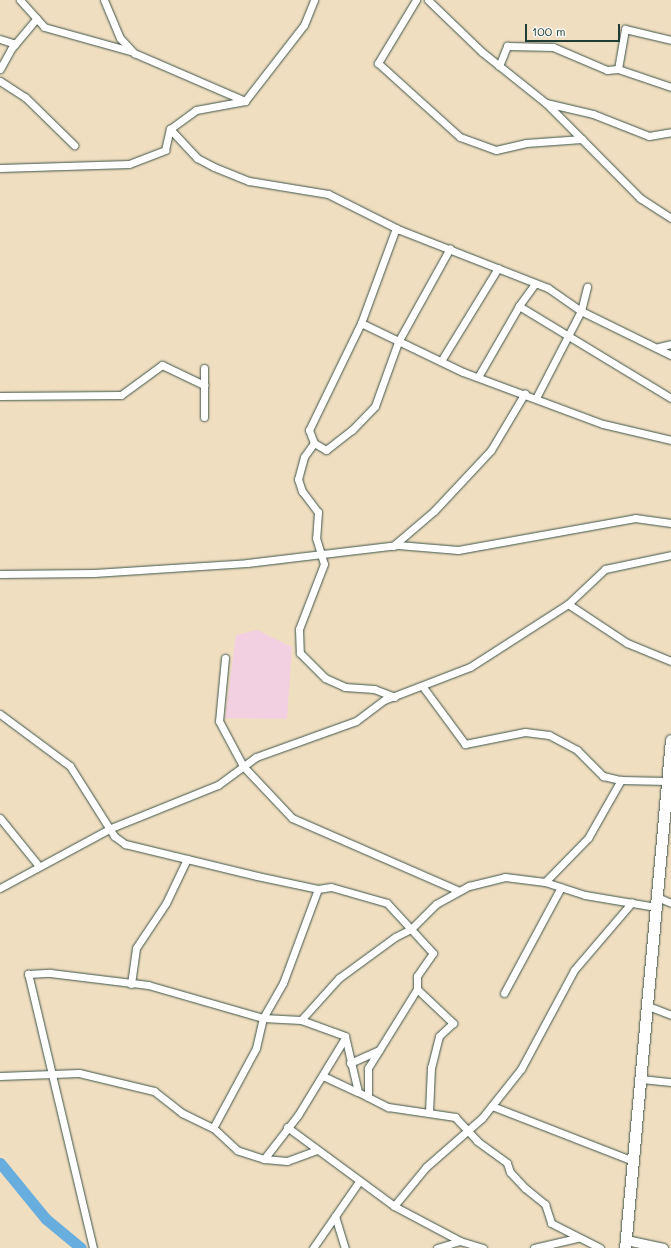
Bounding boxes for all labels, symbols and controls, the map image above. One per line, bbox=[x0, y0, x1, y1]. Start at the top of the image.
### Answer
scale bar bbox=[527, 16, 622, 42]
text: 100 m bbox=[532, 23, 566, 39]

